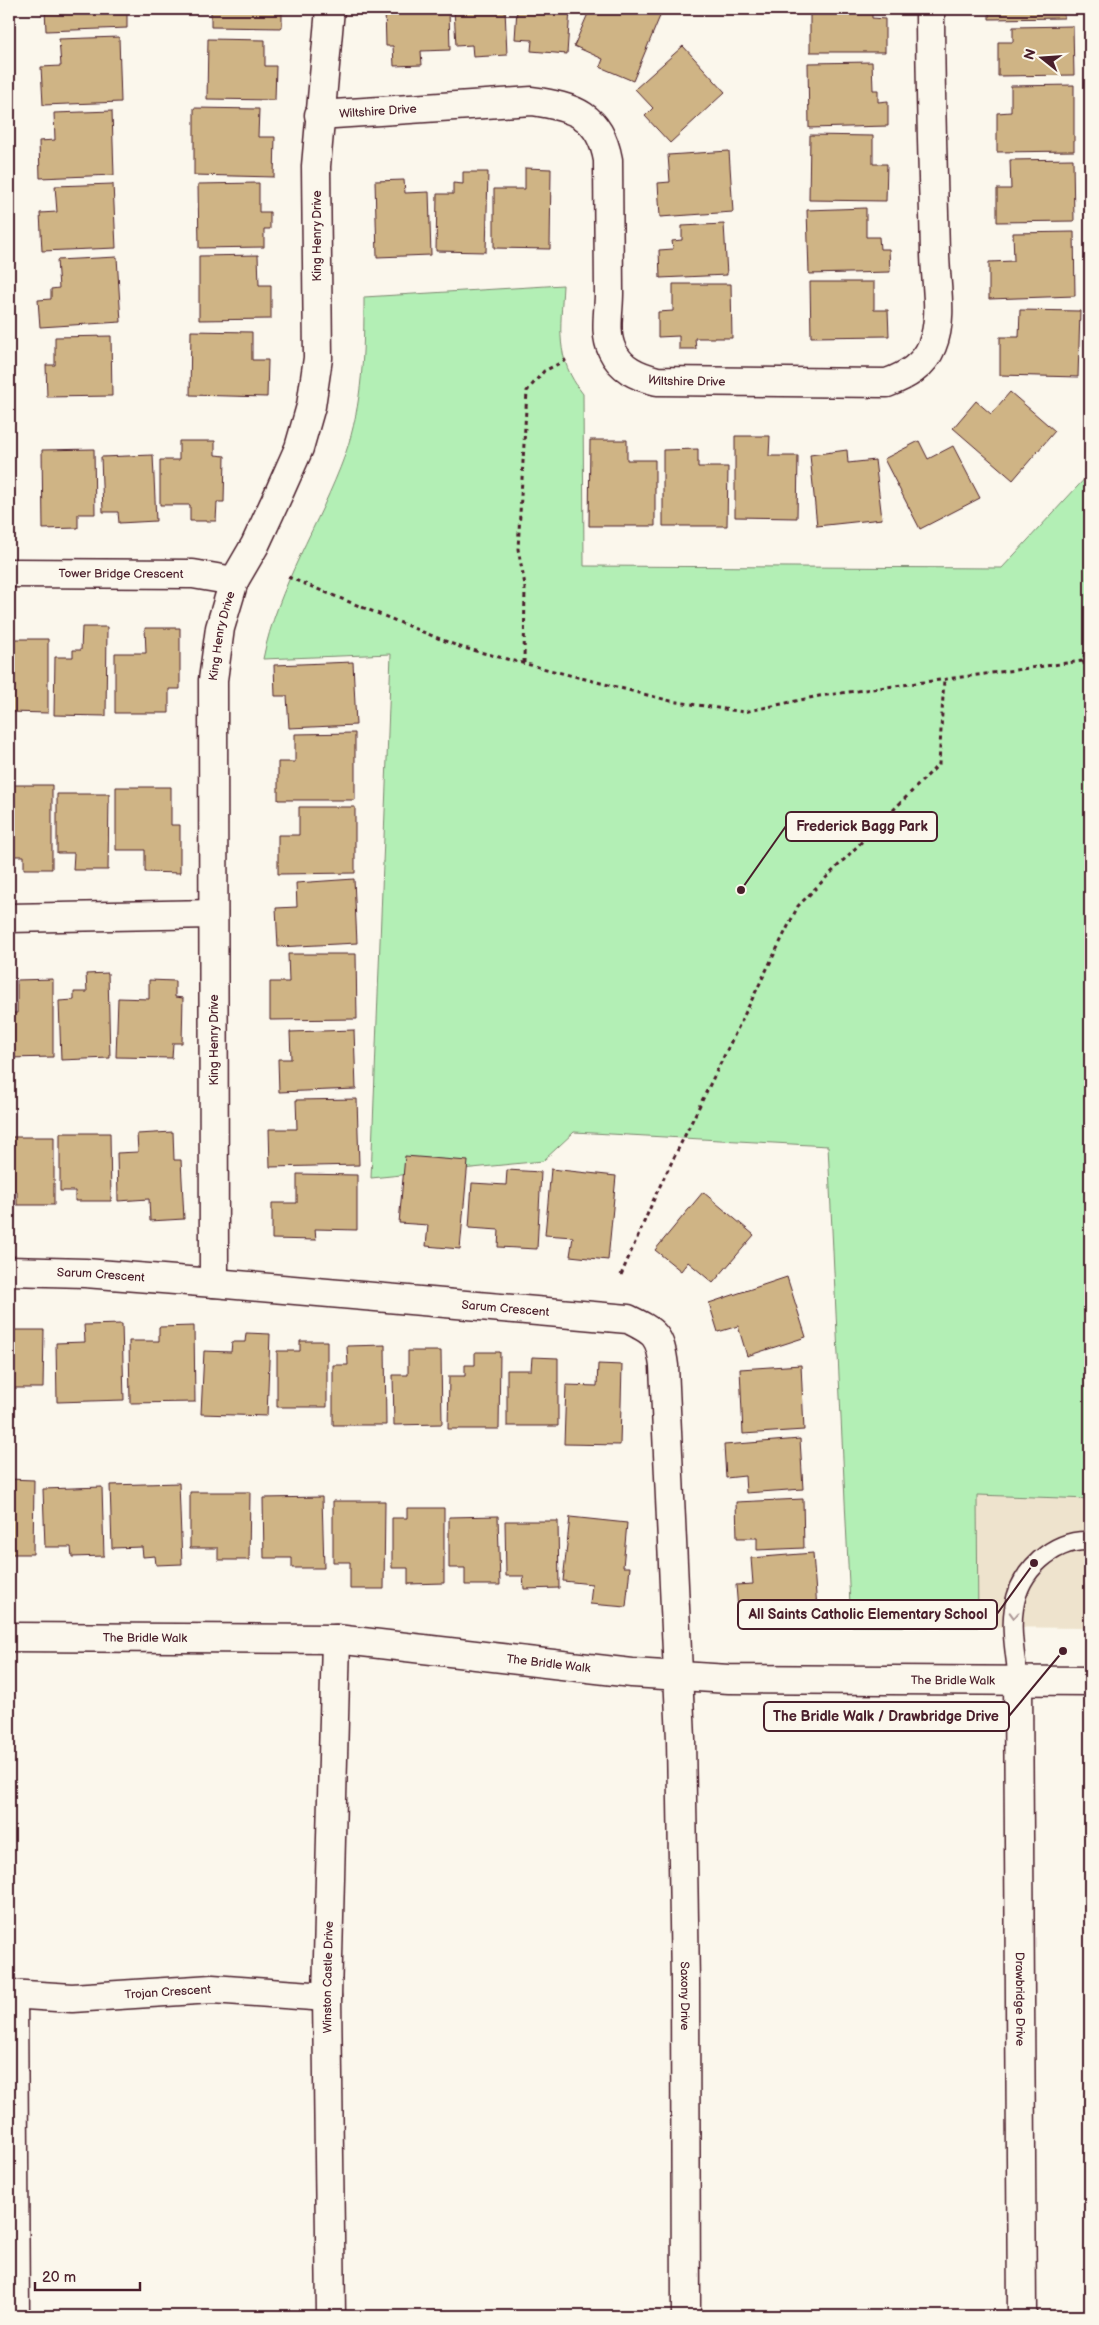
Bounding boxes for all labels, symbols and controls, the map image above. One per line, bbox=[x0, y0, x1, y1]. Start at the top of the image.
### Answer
north arrow bbox=[1016, 32, 1066, 82]
text: N bbox=[1020, 47, 1040, 62]
street label: Wiltshire Drive bbox=[339, 102, 417, 122]
street label: King Henry Drive bbox=[310, 190, 325, 282]
street label: Wiltshire Drive bbox=[646, 372, 725, 390]
street label: Tower Bridge Crescent bbox=[59, 566, 184, 582]
street label: King Henry Drive bbox=[206, 589, 239, 682]
callout: Frederick Bagg Park bbox=[786, 812, 937, 841]
text: Frederick Bagg Park bbox=[796, 818, 928, 835]
street label: King Henry Drive bbox=[207, 994, 222, 1086]
street label: Sarum Crescent bbox=[57, 1265, 146, 1286]
street label: Sarum Crescent bbox=[461, 1298, 550, 1320]
callout: All Saints Catholic Elementary School bbox=[738, 1600, 997, 1629]
text: All Saints Catholic Elementary School bbox=[747, 1606, 988, 1623]
one-way arrow bbox=[1008, 1612, 1019, 1620]
street label: The Bridle Walk bbox=[103, 1631, 187, 1646]
street label: The Bridle Walk bbox=[506, 1652, 591, 1676]
street label: The Bridle Walk bbox=[911, 1673, 995, 1688]
callout: The Bridle Walk / Drawbridge Drive bbox=[764, 1702, 1009, 1731]
text: The Bridle Walk / Drawbridge Drive bbox=[773, 1708, 999, 1725]
street label: Winston Castle Drive bbox=[320, 1921, 337, 2033]
street label: Drawbridge Drive bbox=[1012, 1952, 1027, 2046]
street label: Saxony Drive bbox=[677, 1961, 692, 2030]
street label: Trojan Crescent bbox=[124, 1982, 212, 2003]
scale bar bbox=[35, 2260, 140, 2292]
text: 20 m bbox=[42, 2268, 76, 2287]

